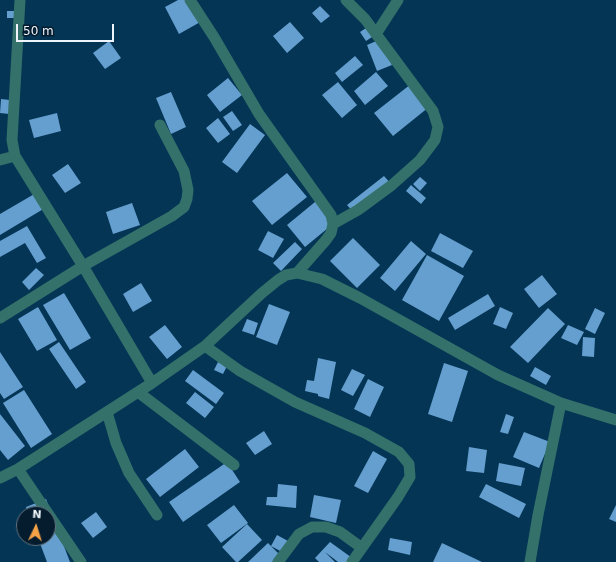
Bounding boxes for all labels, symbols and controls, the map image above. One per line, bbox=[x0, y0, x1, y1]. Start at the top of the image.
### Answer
scale bar bbox=[18, 16, 116, 42]
text: 50 m bbox=[23, 24, 54, 38]
north arrow bbox=[16, 506, 56, 546]
text: N bbox=[32, 508, 42, 521]

